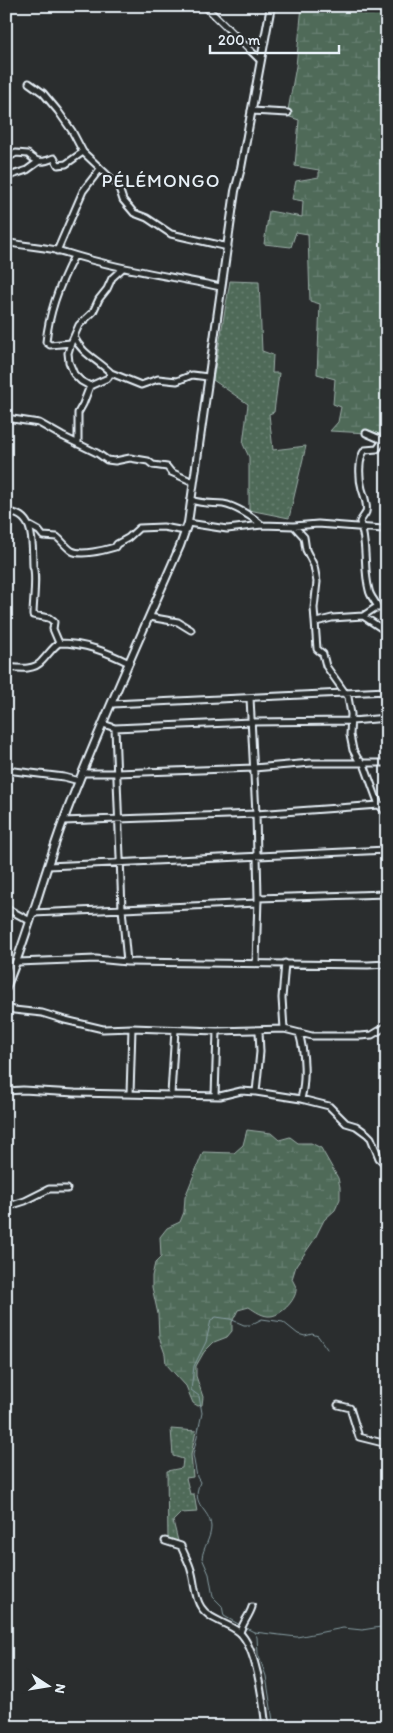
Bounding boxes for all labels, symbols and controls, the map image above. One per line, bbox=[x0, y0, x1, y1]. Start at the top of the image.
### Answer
scale bar bbox=[210, 22, 339, 54]
text: 200 m bbox=[218, 31, 261, 49]
district label: PÉLÉMONGO bbox=[102, 169, 220, 192]
north arrow bbox=[22, 1660, 72, 1710]
text: N bbox=[51, 1682, 70, 1695]

